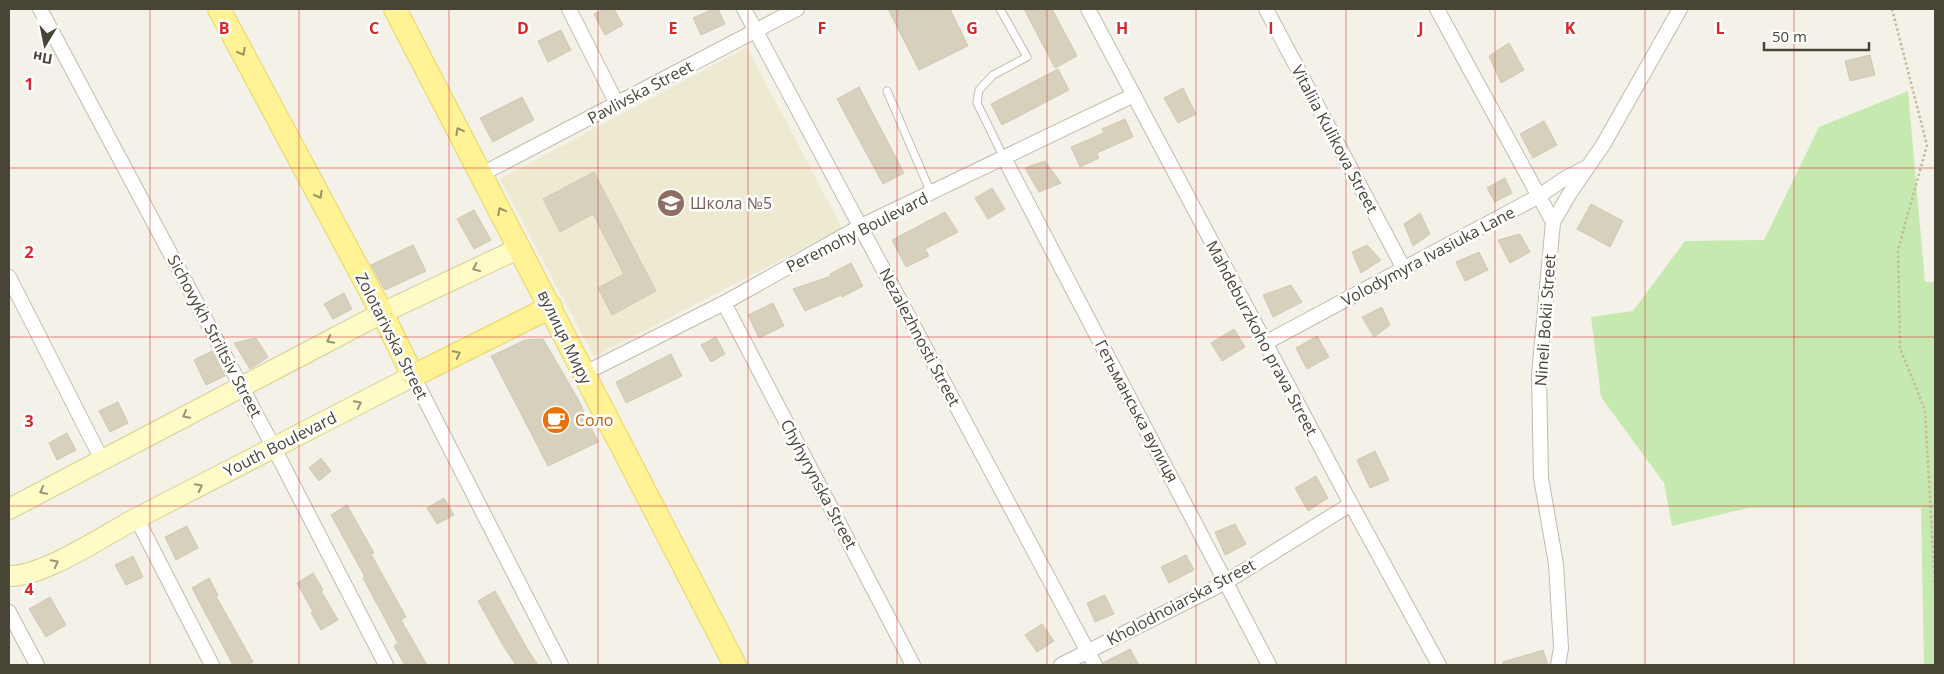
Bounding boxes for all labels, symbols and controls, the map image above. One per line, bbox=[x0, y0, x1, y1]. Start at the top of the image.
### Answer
text: B bbox=[219, 17, 229, 39]
text: C bbox=[369, 17, 379, 39]
text: D bbox=[517, 17, 529, 39]
text: E bbox=[669, 17, 678, 39]
text: F bbox=[818, 17, 826, 39]
text: G bbox=[966, 17, 978, 39]
text: H bbox=[1116, 17, 1128, 39]
text: I bbox=[1268, 17, 1274, 39]
text: J bbox=[1416, 17, 1424, 39]
text: K bbox=[1565, 17, 1576, 39]
text: L bbox=[1715, 17, 1725, 39]
north arrow bbox=[20, 20, 70, 70]
scale bar bbox=[1764, 20, 1869, 52]
text: 50 m bbox=[1772, 26, 1807, 46]
one-way arrow bbox=[236, 46, 246, 55]
text: Пн bbox=[31, 47, 54, 69]
street label: Pavlivska Street bbox=[583, 55, 697, 129]
street label: Vitaliia Kulikova Street bbox=[1287, 61, 1384, 217]
text: 1 bbox=[24, 73, 34, 95]
one-way arrow bbox=[455, 127, 465, 136]
street label: Peremohy Boulevard bbox=[782, 187, 932, 277]
school or university icon: Школа №5 bbox=[656, 188, 686, 218]
one-way arrow bbox=[313, 190, 323, 199]
place label: Школа №5 bbox=[690, 192, 772, 214]
street label: Volodymyra Ivasiuka Lane bbox=[1337, 201, 1519, 311]
one-way arrow bbox=[497, 207, 507, 216]
street label: Mahdeburzkoho prava Street bbox=[1201, 237, 1323, 440]
text: 2 bbox=[24, 241, 34, 263]
street label: Sichovykh Striltsiv Street bbox=[163, 251, 267, 422]
street label: Nineli Bokii Street bbox=[1529, 253, 1561, 387]
one-way arrow bbox=[472, 262, 481, 273]
street label: Nezalezhnosti Street bbox=[874, 264, 966, 410]
street label: Zolotarivska Street bbox=[351, 269, 434, 403]
street label: вулиця Миру bbox=[533, 286, 598, 389]
one-way arrow bbox=[326, 334, 335, 344]
street label: Гетьманська вулиця bbox=[1090, 336, 1184, 486]
one-way arrow bbox=[452, 350, 461, 360]
one-way arrow bbox=[353, 400, 362, 410]
cafe icon: Соло bbox=[541, 405, 571, 435]
street label: Youth Boulevard bbox=[220, 406, 340, 482]
one-way arrow bbox=[182, 409, 191, 419]
place label: Соло bbox=[575, 409, 613, 431]
text: 3 bbox=[24, 410, 34, 432]
street label: Chyhyrynska Street bbox=[776, 415, 863, 553]
one-way arrow bbox=[193, 483, 202, 493]
one-way arrow bbox=[39, 485, 48, 495]
street label: Kholodnoiarska Street bbox=[1103, 553, 1259, 651]
one-way arrow bbox=[50, 559, 59, 569]
text: 4 bbox=[24, 578, 34, 600]

